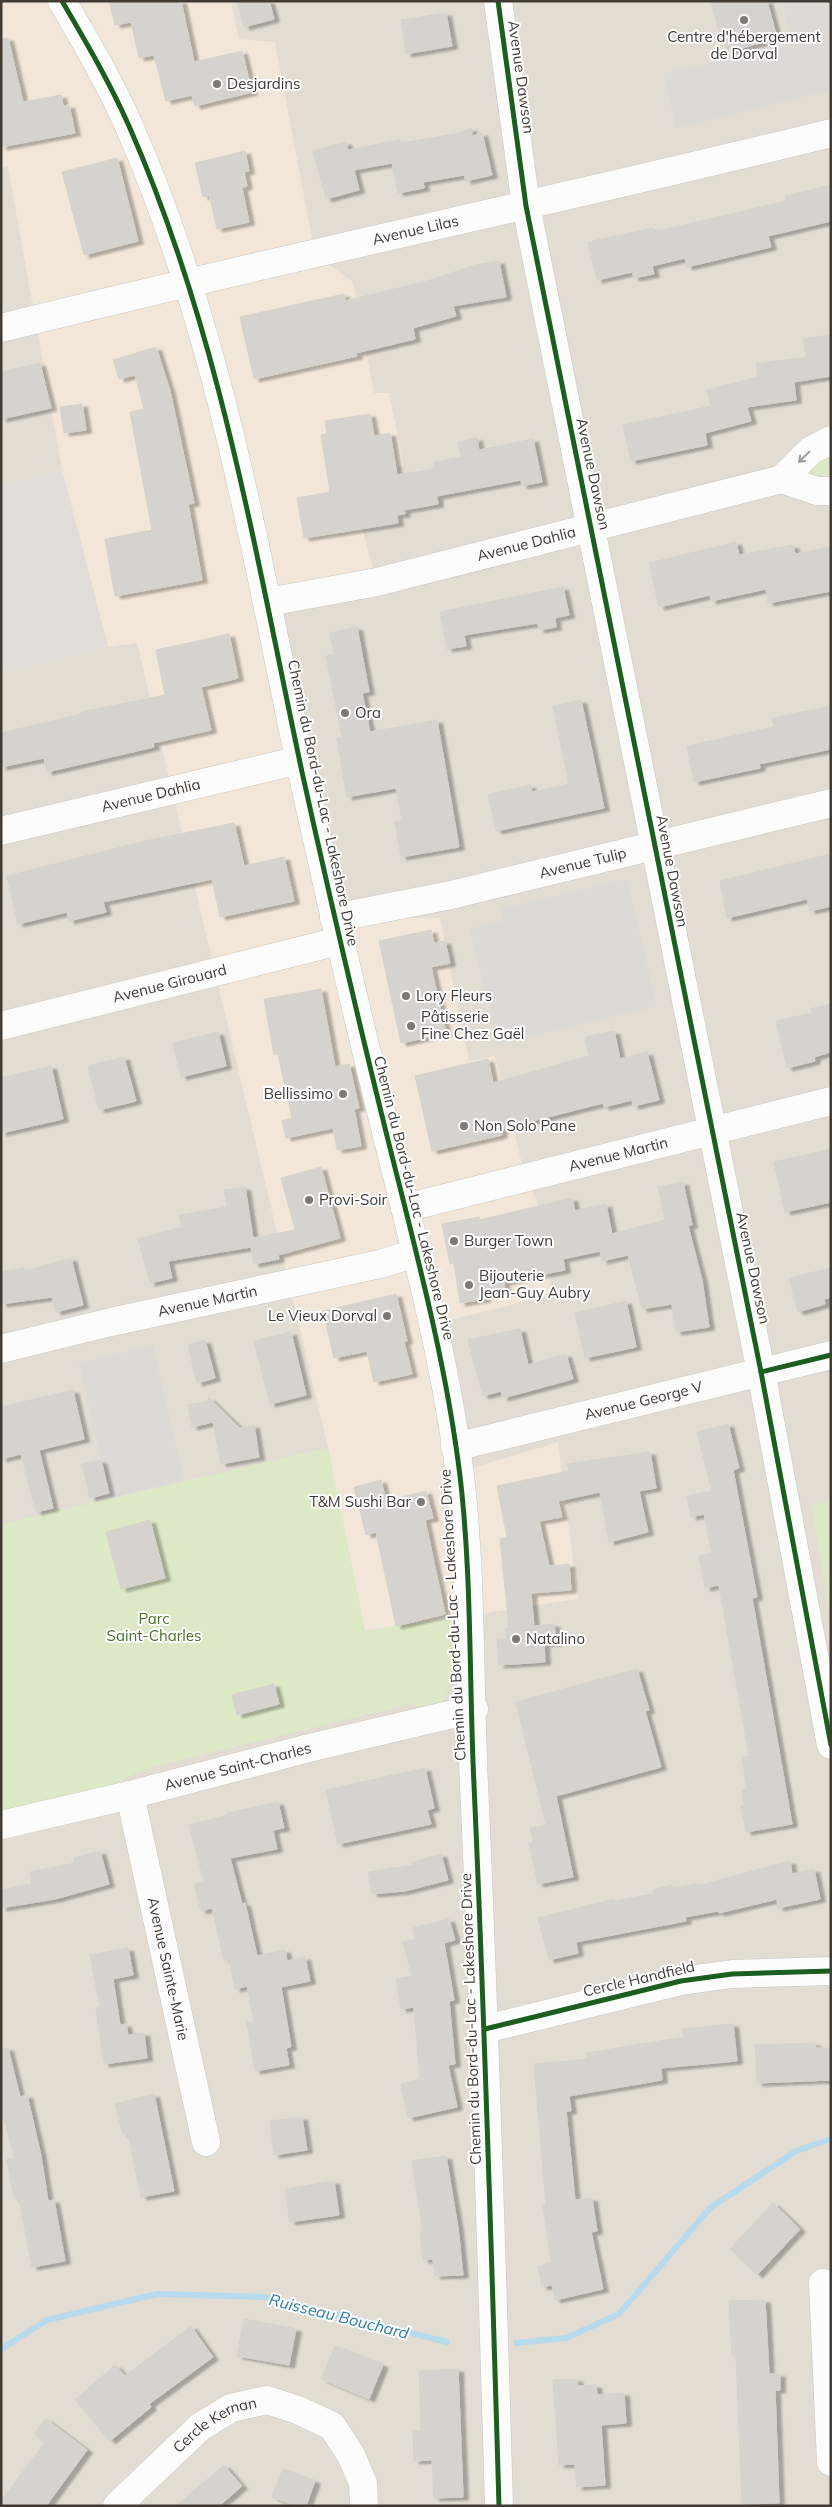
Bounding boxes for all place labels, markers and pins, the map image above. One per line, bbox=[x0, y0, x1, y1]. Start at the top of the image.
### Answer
marker: Centre d'hébergement de Dorval bbox=[738, 14, 750, 26]
place label: Centre d'hébergement de Dorval bbox=[667, 27, 821, 63]
place label: Desjardins bbox=[227, 74, 301, 93]
marker: Desjardins bbox=[211, 78, 223, 90]
place label: Ora bbox=[355, 703, 381, 722]
marker: Ora bbox=[339, 707, 351, 719]
place label: Lory Fleurs bbox=[416, 986, 492, 1005]
marker: Lory Fleurs bbox=[400, 990, 412, 1002]
place label: Pâtisserie Fine Chez Gaël bbox=[421, 1007, 524, 1043]
marker: Pâtisserie Fine Chez Gaël bbox=[405, 1020, 417, 1032]
place label: Bellissimo bbox=[264, 1084, 333, 1103]
marker: Bellissimo bbox=[337, 1088, 349, 1100]
place label: Non Solo Pane bbox=[474, 1116, 576, 1135]
marker: Non Solo Pane bbox=[458, 1120, 470, 1132]
place label: Provi-Soir bbox=[319, 1190, 388, 1209]
marker: Provi-Soir bbox=[303, 1194, 315, 1206]
place label: Burger Town bbox=[464, 1231, 553, 1250]
marker: Burger Town bbox=[448, 1235, 460, 1247]
place label: Bijouterie Jean-Guy Aubry bbox=[479, 1266, 590, 1302]
marker: Bijouterie Jean-Guy Aubry bbox=[463, 1279, 475, 1291]
place label: Le Vieux Dorval bbox=[268, 1306, 377, 1325]
marker: Le Vieux Dorval bbox=[381, 1310, 393, 1322]
place label: T&M Sushi Bar bbox=[309, 1492, 412, 1511]
marker: T&M Sushi Bar bbox=[415, 1496, 427, 1508]
place label: Natalino bbox=[526, 1629, 585, 1648]
marker: Natalino bbox=[510, 1633, 522, 1645]

